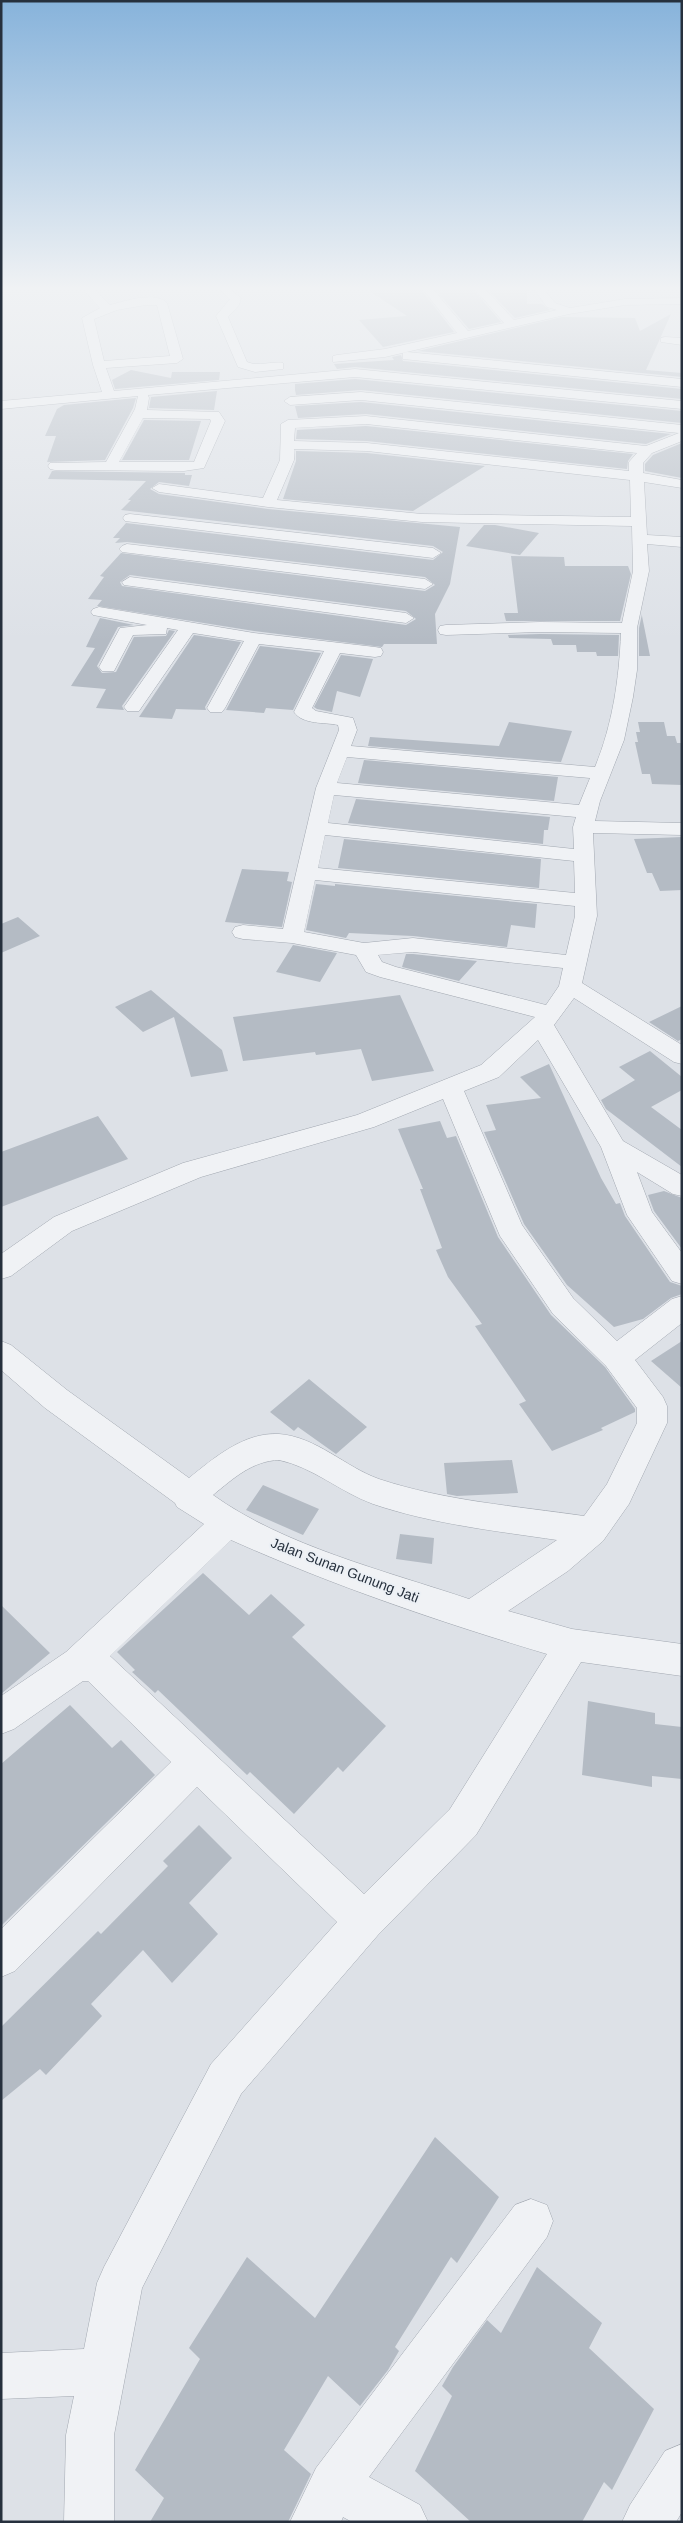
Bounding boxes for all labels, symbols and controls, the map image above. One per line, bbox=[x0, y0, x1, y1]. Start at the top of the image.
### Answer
street label: Jalan Sunan Gunung Jati bbox=[269, 1534, 421, 1606]

